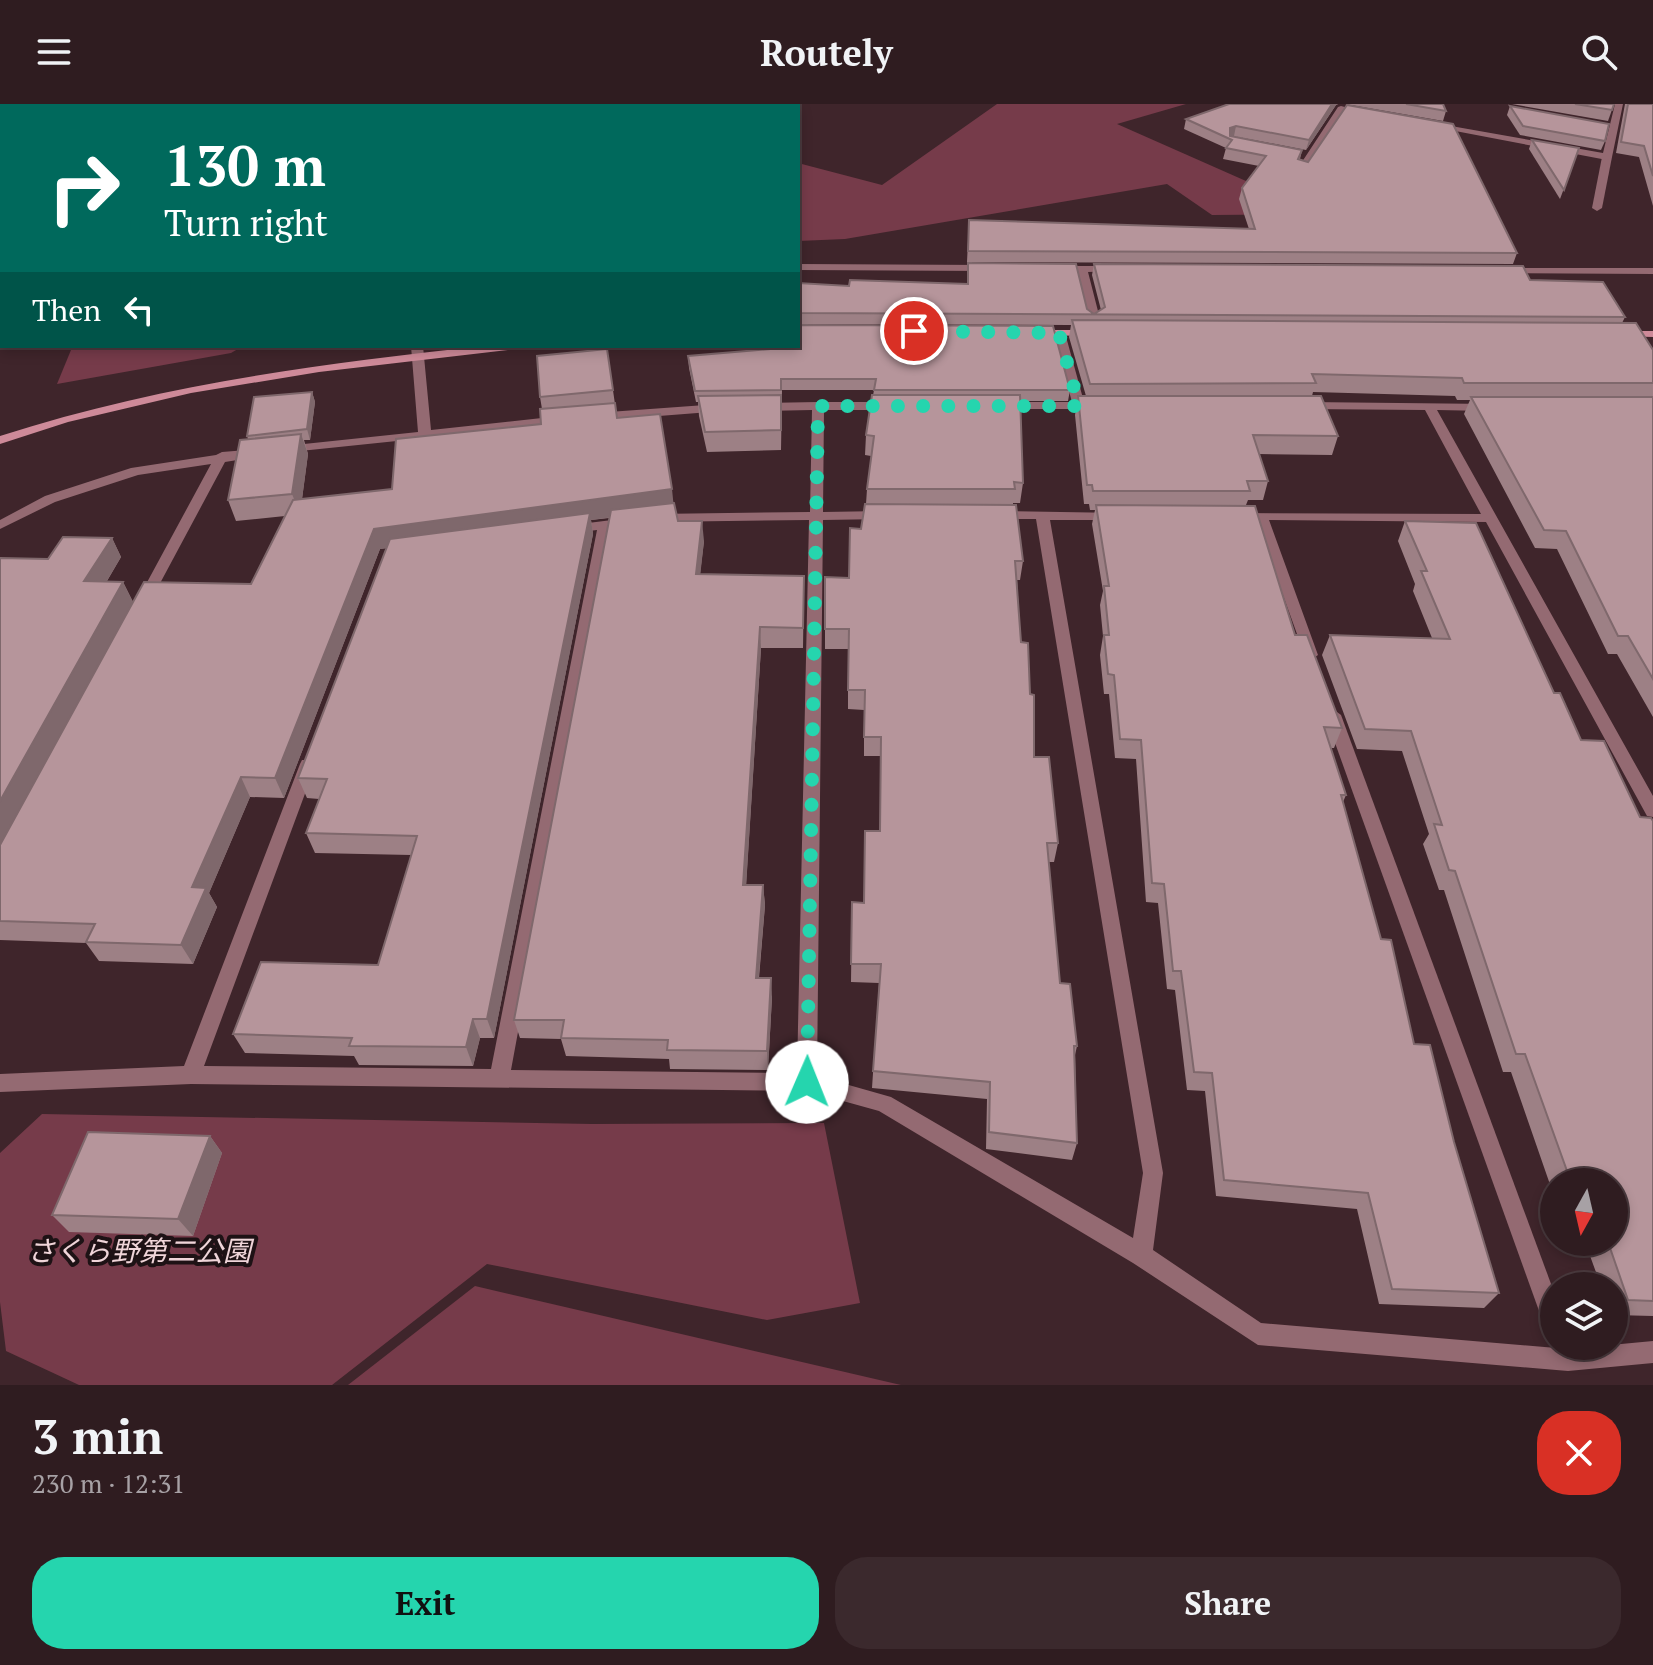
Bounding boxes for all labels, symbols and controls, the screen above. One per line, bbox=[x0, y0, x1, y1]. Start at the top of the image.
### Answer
text: Routely bbox=[760, 29, 893, 76]
icon: menu bbox=[32, 30, 76, 74]
icon: search bbox=[1577, 30, 1621, 74]
text: 130 m bbox=[164, 128, 326, 202]
icon: right bbox=[32, 136, 136, 240]
text: Turn right bbox=[164, 199, 328, 246]
icon: left bbox=[117, 288, 161, 332]
text: Then bbox=[32, 290, 101, 330]
pin bbox=[880, 297, 948, 365]
icon: arrive bbox=[892, 309, 936, 353]
position arrow bbox=[765, 1040, 849, 1124]
north arrow bbox=[1540, 1168, 1628, 1256]
map controls bbox=[1540, 1168, 1628, 1360]
park label: さくら野第二公園 bbox=[27, 1232, 255, 1269]
button: layers bbox=[1540, 1272, 1628, 1360]
text: 3 min bbox=[32, 1404, 163, 1468]
button: close bbox=[1537, 1411, 1621, 1495]
text: 230 m · 12:31 bbox=[32, 1466, 185, 1500]
button: Exit bbox=[32, 1557, 819, 1649]
button: Share bbox=[835, 1557, 1621, 1649]

